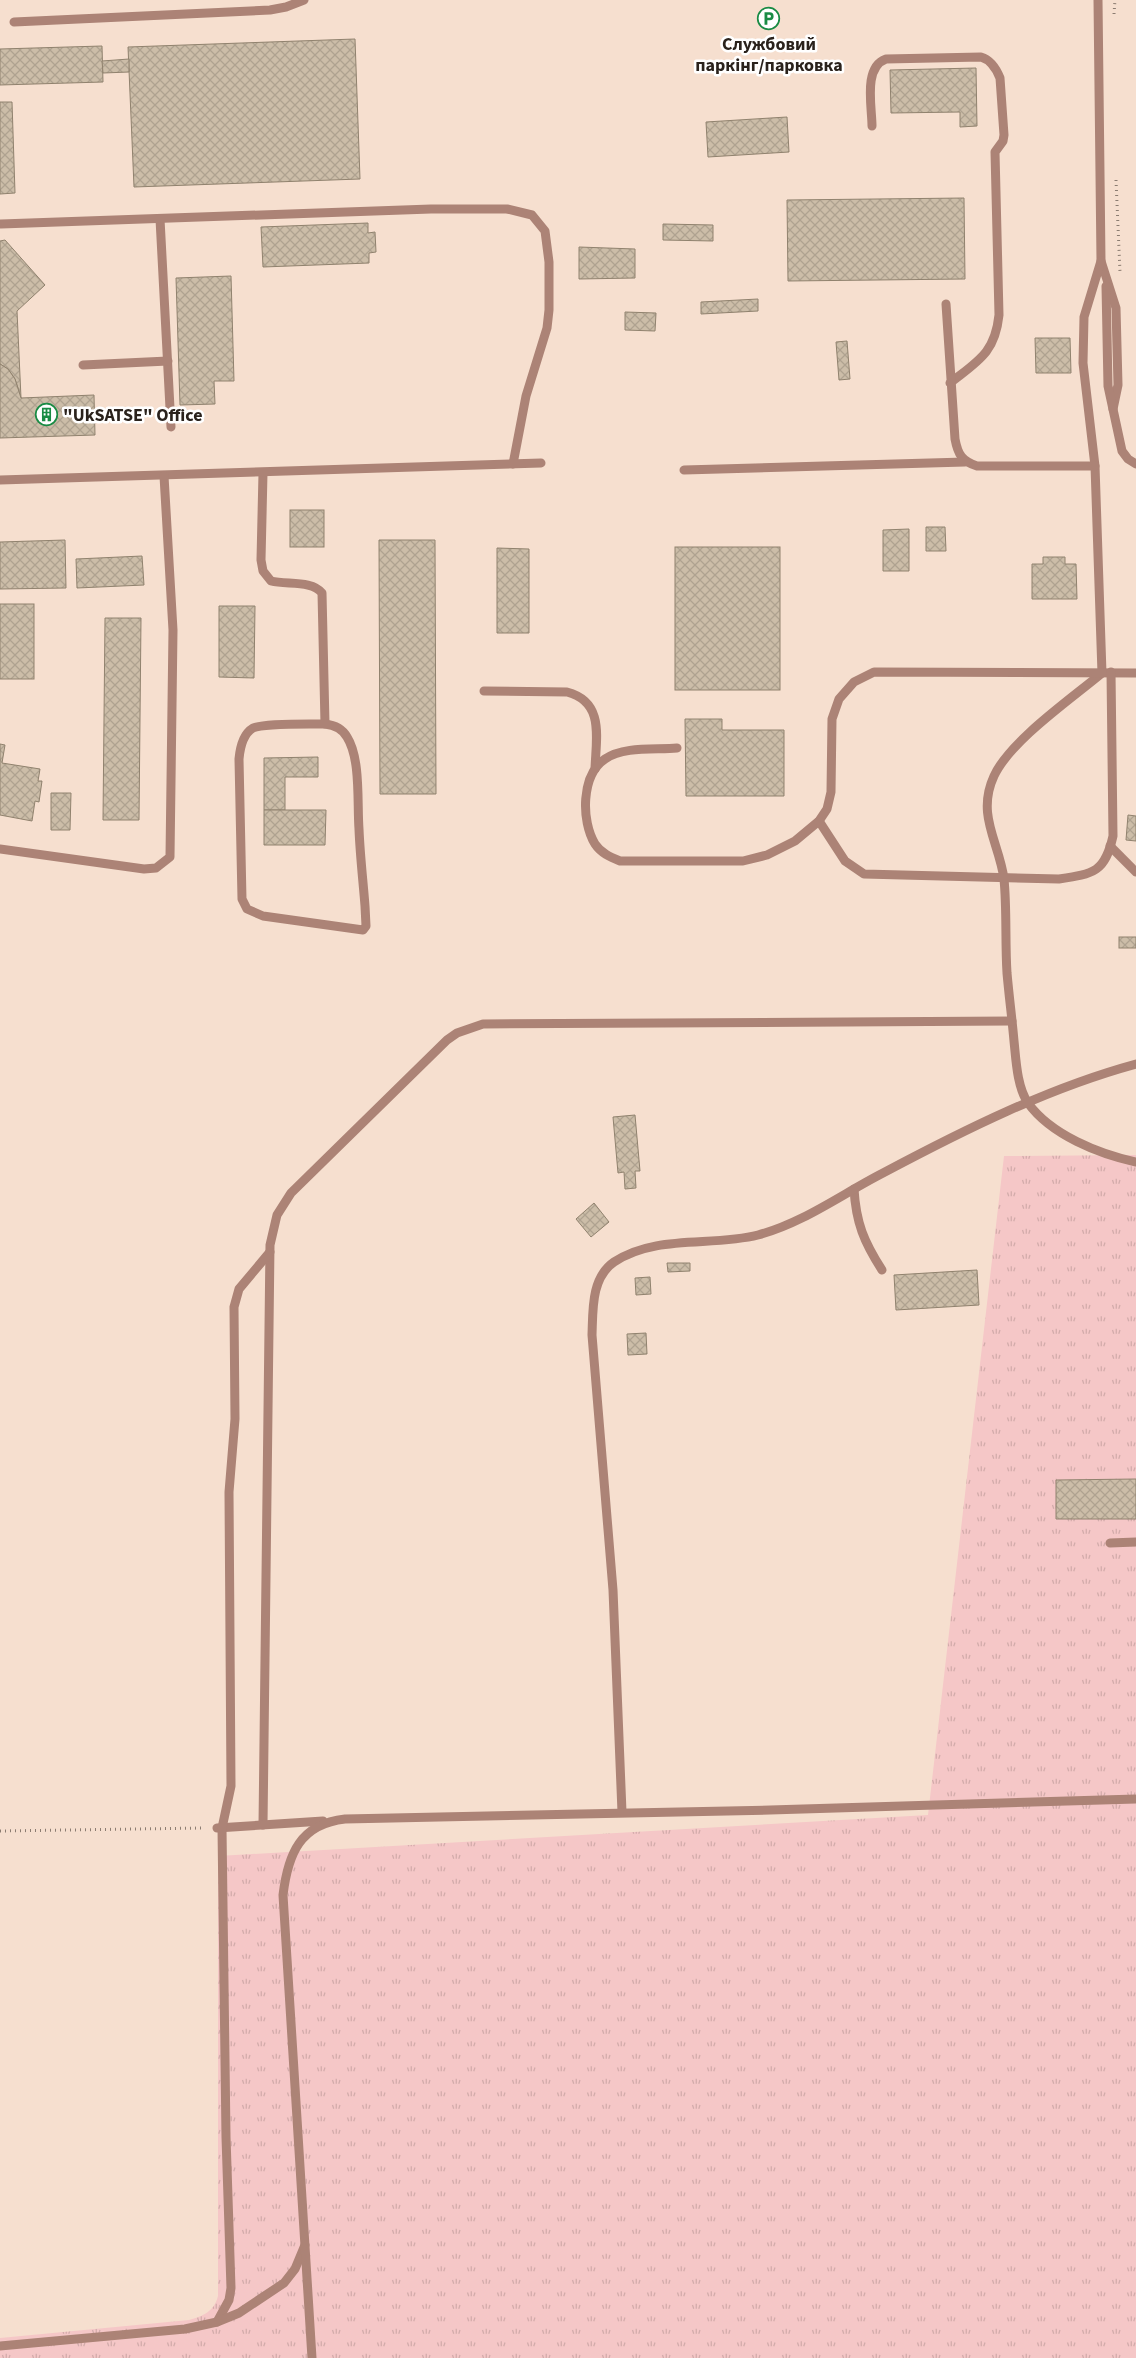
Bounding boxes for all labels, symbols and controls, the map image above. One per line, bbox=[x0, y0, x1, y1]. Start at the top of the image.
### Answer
parking icon: Службовий паркінг/парковка bbox=[757, 7, 781, 31]
place label: Службовий паркінг/парковка bbox=[695, 32, 843, 78]
building icon: "UkSATSE" Office bbox=[35, 403, 59, 427]
place label: "UkSATSE" Office bbox=[63, 403, 203, 428]

